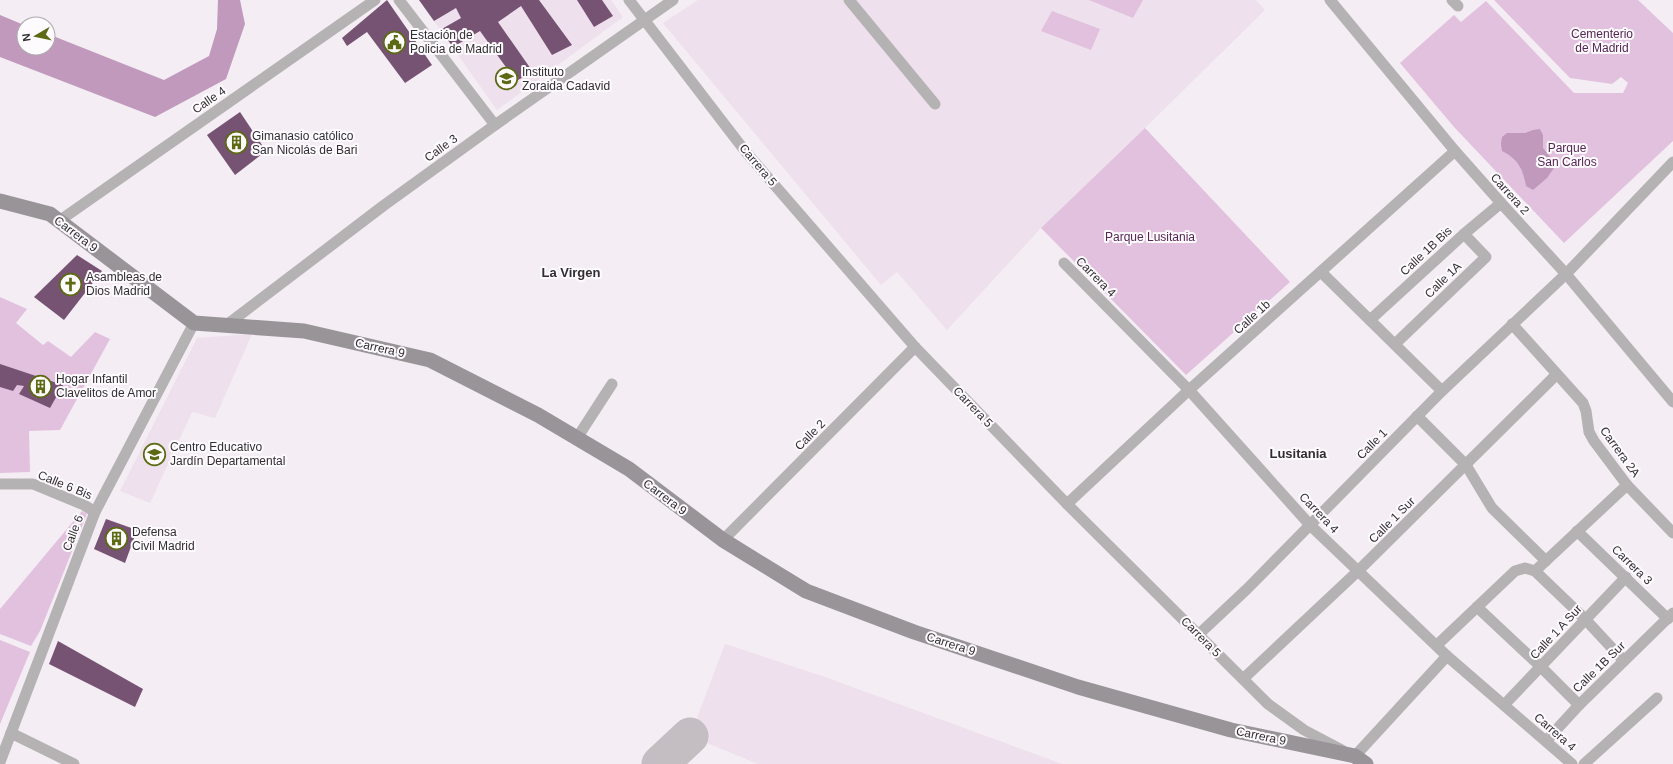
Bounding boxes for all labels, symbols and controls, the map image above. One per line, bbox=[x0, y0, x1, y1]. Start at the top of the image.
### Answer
north arrow bbox=[16, 16, 56, 56]
park label: Cementerio de Madrid bbox=[1571, 27, 1633, 55]
place label: Estación de Policia de Madrid bbox=[410, 28, 502, 56]
public building icon: Estación de Policia de Madrid bbox=[382, 29, 408, 55]
text: N bbox=[20, 33, 33, 42]
place label: Instituto Zoraida Cadavid bbox=[522, 65, 610, 93]
school or university icon: Instituto Zoraida Cadavid bbox=[494, 66, 520, 92]
street label: Calle 4 bbox=[190, 83, 229, 116]
place label: Gimanasio católico San Nicolás de Bari bbox=[252, 129, 357, 157]
building icon: Gimanasio católico San Nicolás de Bari bbox=[224, 130, 250, 156]
street label: Calle 3 bbox=[422, 131, 460, 165]
street label: Carrera 5 bbox=[736, 141, 780, 189]
park label: Parque San Carlos bbox=[1537, 141, 1597, 169]
street label: Carrera 2 bbox=[1488, 170, 1532, 218]
street label: Carrera 9 bbox=[52, 213, 101, 255]
street label: Calle 1B Bis bbox=[1397, 224, 1455, 278]
park label: Parque Lusitania bbox=[1105, 230, 1195, 244]
street label: Carrera 4 bbox=[1073, 254, 1119, 300]
street label: Calle 1A bbox=[1422, 259, 1464, 301]
district label: La Virgen bbox=[541, 265, 601, 280]
place label: Asambleas de Dios Madrid bbox=[86, 270, 162, 298]
church icon: Asambleas de Dios Madrid bbox=[57, 271, 83, 297]
street label: Calle 1b bbox=[1231, 297, 1273, 337]
street label: Carrera 9 bbox=[354, 335, 407, 361]
place label: Hogar Infantil Clavelitos de Amor bbox=[56, 372, 156, 400]
building icon: Hogar Infantil Clavelitos de Amor bbox=[28, 373, 54, 399]
street label: Carrera 5 bbox=[950, 384, 996, 430]
street label: Calle 2 bbox=[792, 417, 828, 453]
street label: Carrera 2A bbox=[1597, 424, 1643, 480]
street label: Calle 1 bbox=[1354, 426, 1390, 462]
place label: Centro Educativo Jardín Departamental bbox=[170, 440, 285, 468]
school or university icon: Centro Educativo Jardín Departamental bbox=[142, 441, 168, 467]
district label: Lusitania bbox=[1269, 446, 1327, 461]
street label: Calle 6 Bis bbox=[36, 468, 94, 502]
street label: Carrera 9 bbox=[641, 476, 690, 518]
street label: Carrera 4 bbox=[1296, 490, 1342, 536]
street label: Calle 1 Sur bbox=[1366, 494, 1418, 546]
street label: Calle 6 bbox=[60, 513, 86, 553]
place label: Defensa Civil Madrid bbox=[132, 525, 195, 553]
building icon: Defensa Civil Madrid bbox=[103, 526, 129, 552]
street label: Carrera 3 bbox=[1609, 542, 1655, 588]
street label: Calle 1 A Sur bbox=[1527, 602, 1585, 662]
street label: Carrera 5 bbox=[1178, 614, 1224, 660]
street label: Carrera 9 bbox=[925, 630, 978, 659]
street label: Calle 1B Sur bbox=[1570, 639, 1628, 695]
street label: Carrera 4 bbox=[1531, 710, 1579, 754]
street label: Carrera 9 bbox=[1235, 724, 1288, 748]

